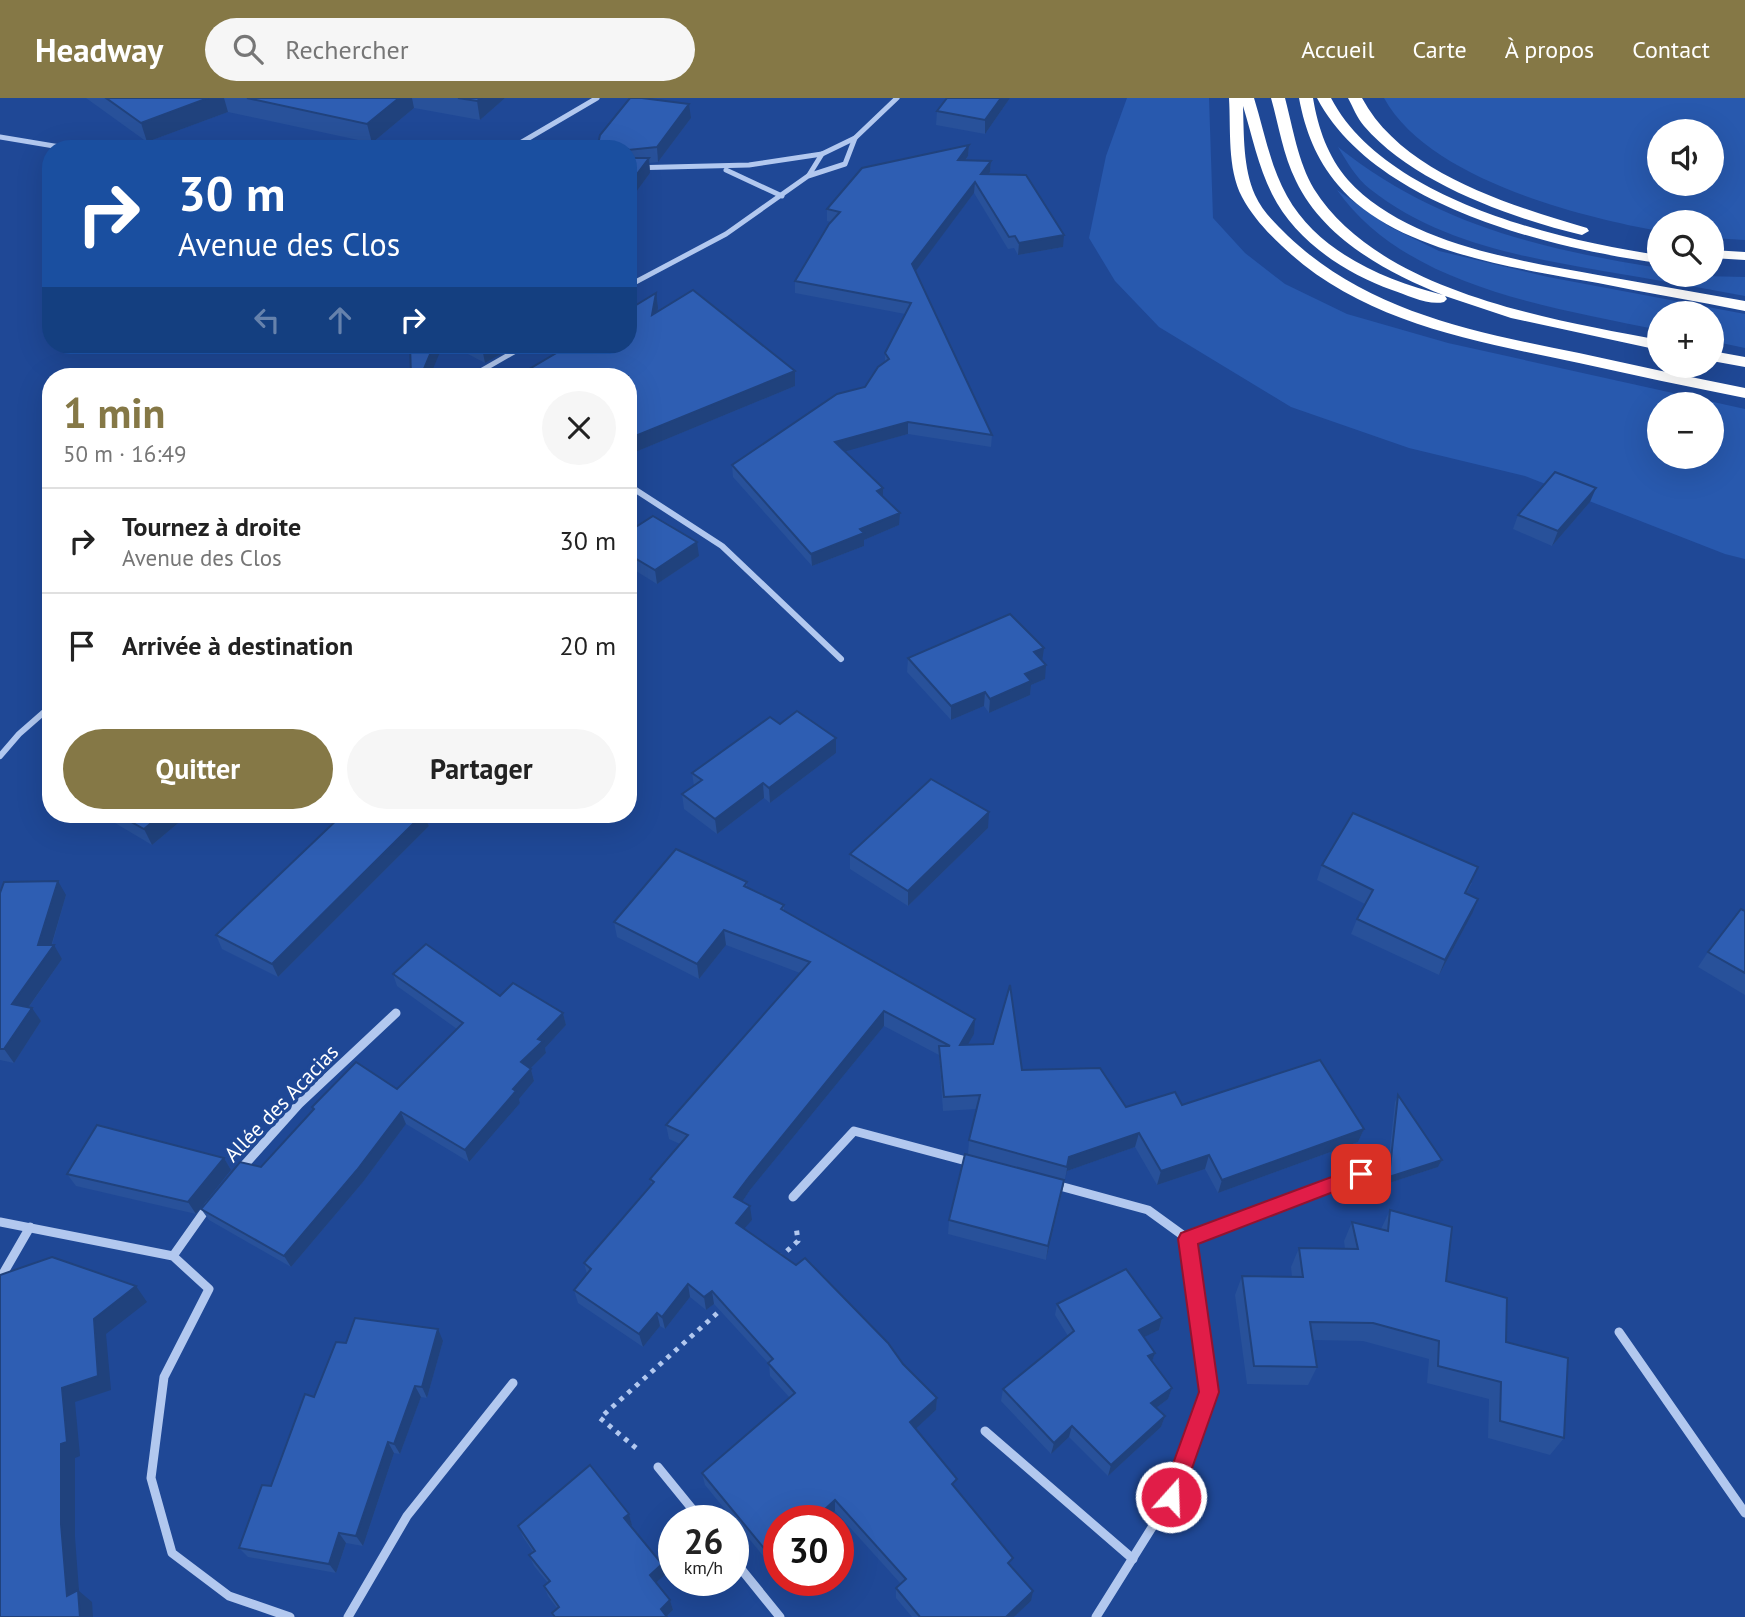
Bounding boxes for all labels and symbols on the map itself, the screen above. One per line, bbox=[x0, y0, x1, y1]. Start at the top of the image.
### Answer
street label: Allée des Acacias bbox=[218, 1038, 344, 1168]
pin bbox=[1331, 1144, 1391, 1204]
position arrow bbox=[1134, 1460, 1208, 1534]
speed limit sign: 30 bbox=[763, 1505, 854, 1596]

